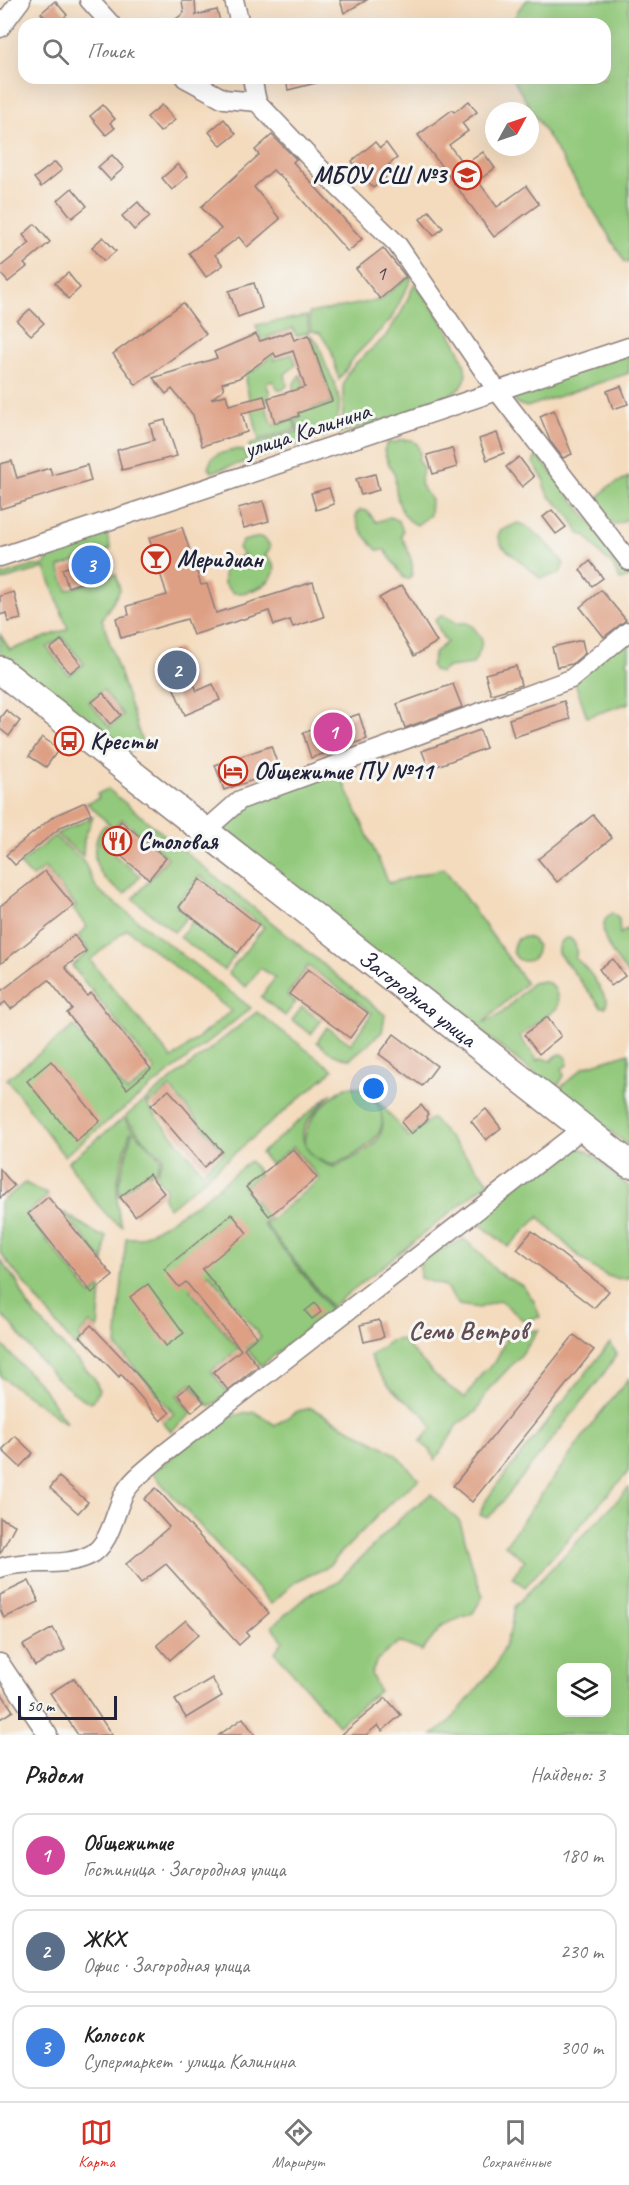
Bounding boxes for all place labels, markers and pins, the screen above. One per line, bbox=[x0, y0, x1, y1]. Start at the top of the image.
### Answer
school or university icon: МБОУ СШ №3 bbox=[451, 159, 483, 191]
place label: МБОУ СШ №3 bbox=[313, 160, 448, 190]
pin: 3 bbox=[72, 542, 110, 588]
bar icon: Меридиан bbox=[140, 543, 172, 575]
place label: Меридиан bbox=[177, 544, 265, 574]
pin: 2 bbox=[158, 648, 196, 692]
pin: 1 bbox=[314, 710, 352, 754]
bus stop icon: Кресты bbox=[53, 725, 85, 757]
place label: Кресты bbox=[90, 726, 158, 756]
hotel icon: Общежитие ПУ №11 bbox=[217, 755, 249, 787]
place label: Общежитие ПУ №11 bbox=[254, 756, 436, 786]
restaurant icon: Столовая bbox=[101, 825, 133, 857]
place label: Столовая bbox=[138, 826, 219, 856]

